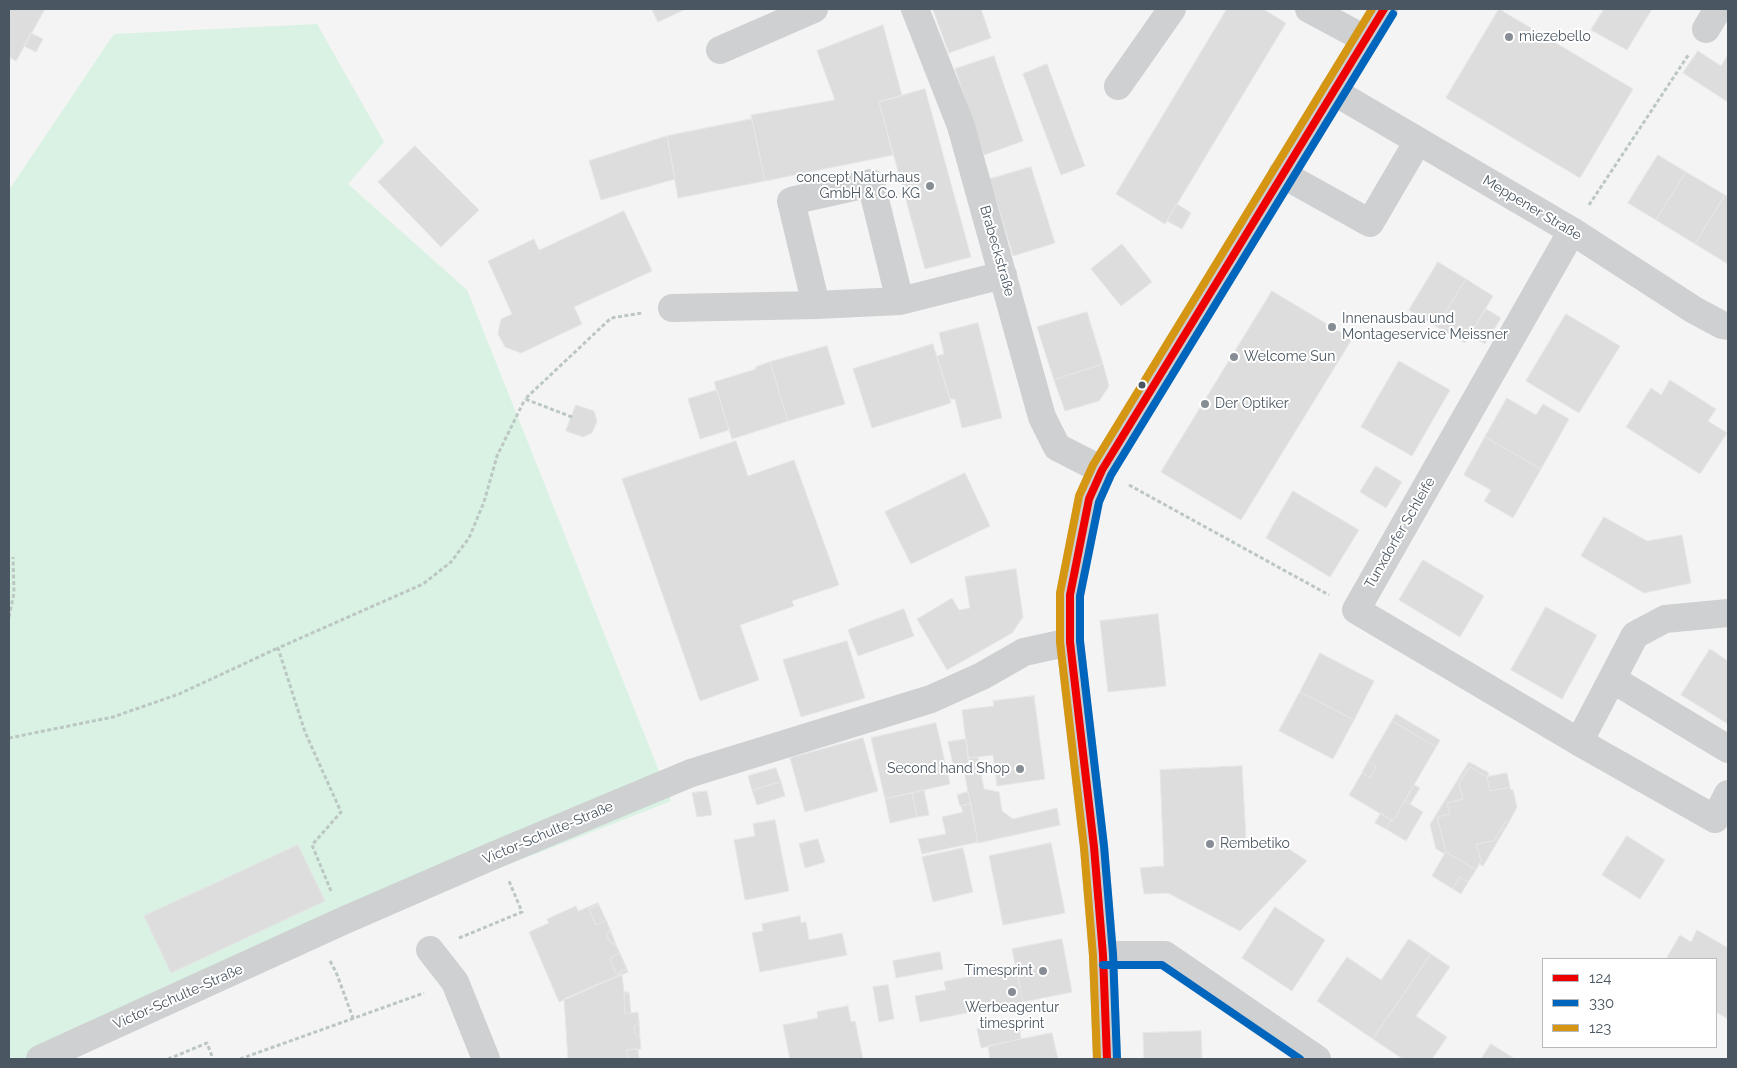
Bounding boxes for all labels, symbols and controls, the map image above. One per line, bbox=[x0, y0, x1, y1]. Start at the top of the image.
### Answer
place label: miezebello bbox=[1519, 29, 1591, 45]
marker: miezebello bbox=[1503, 31, 1515, 43]
place label: concept Naturhaus GmbH & Co. KG bbox=[796, 170, 920, 202]
street label: Meppener Straße bbox=[1480, 172, 1584, 244]
marker: concept Naturhaus GmbH & Co. KG bbox=[924, 180, 936, 192]
street label: Brabeckstraße bbox=[976, 204, 1018, 298]
place label: Innenausbau und Montageservice Meissner bbox=[1342, 311, 1508, 344]
marker: Innenausbau und Montageservice Meissner bbox=[1326, 321, 1338, 333]
place label: Welcome Sun bbox=[1244, 349, 1335, 365]
marker: Welcome Sun bbox=[1228, 351, 1240, 363]
unlabelled marker bbox=[1137, 380, 1147, 390]
place label: Der Optiker bbox=[1215, 396, 1289, 412]
marker: Der Optiker bbox=[1199, 398, 1211, 410]
street label: Tunxdorfer Schleife bbox=[1361, 474, 1439, 592]
place label: Second hand Shop bbox=[887, 761, 1010, 777]
marker: Second hand Shop bbox=[1014, 763, 1026, 775]
street label: Victor-Schulte-Straße bbox=[480, 798, 616, 868]
place label: Rembetiko bbox=[1220, 836, 1290, 852]
marker: Rembetiko bbox=[1204, 838, 1216, 850]
legend bbox=[1542, 958, 1717, 1048]
street label: Victor-Schulte-Straße bbox=[111, 961, 245, 1033]
place label: Timesprint bbox=[964, 963, 1033, 979]
marker: Timesprint bbox=[1037, 965, 1049, 977]
text: 124 bbox=[1589, 969, 1611, 987]
marker: Werbeagentur timesprint bbox=[1006, 986, 1018, 998]
text: 330 bbox=[1589, 994, 1614, 1012]
place label: Werbeagentur timesprint bbox=[965, 1000, 1059, 1032]
text: 123 bbox=[1589, 1019, 1611, 1037]

